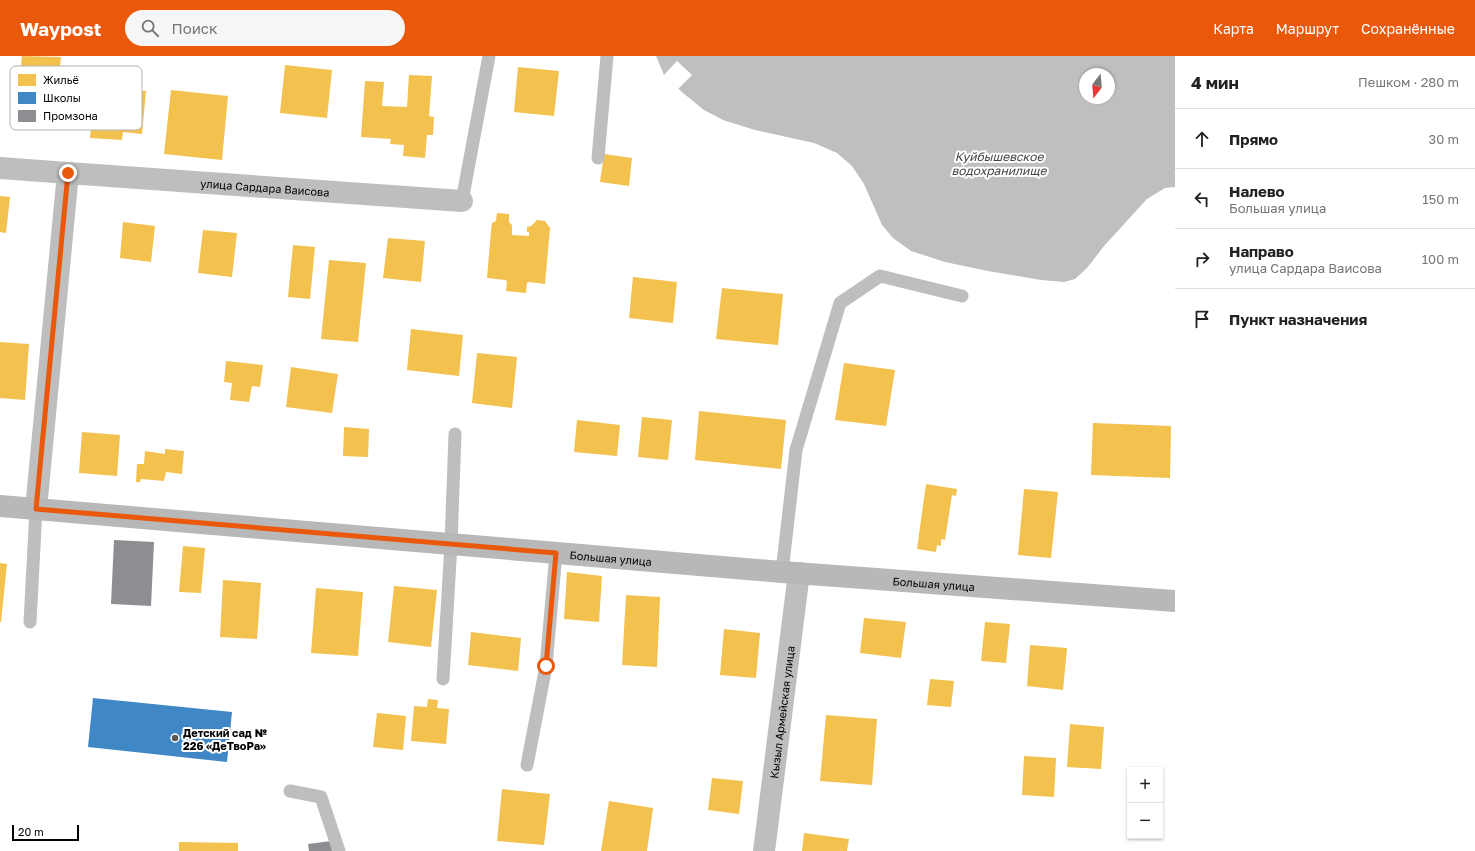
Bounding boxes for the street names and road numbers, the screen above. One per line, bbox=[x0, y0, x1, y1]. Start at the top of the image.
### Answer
street label: улица Сардара Ваисова bbox=[200, 176, 330, 198]
street label: Большая улица bbox=[569, 548, 652, 567]
street label: Большая улица bbox=[892, 574, 975, 593]
street label: Кызыл Армейская улица bbox=[767, 645, 796, 779]

